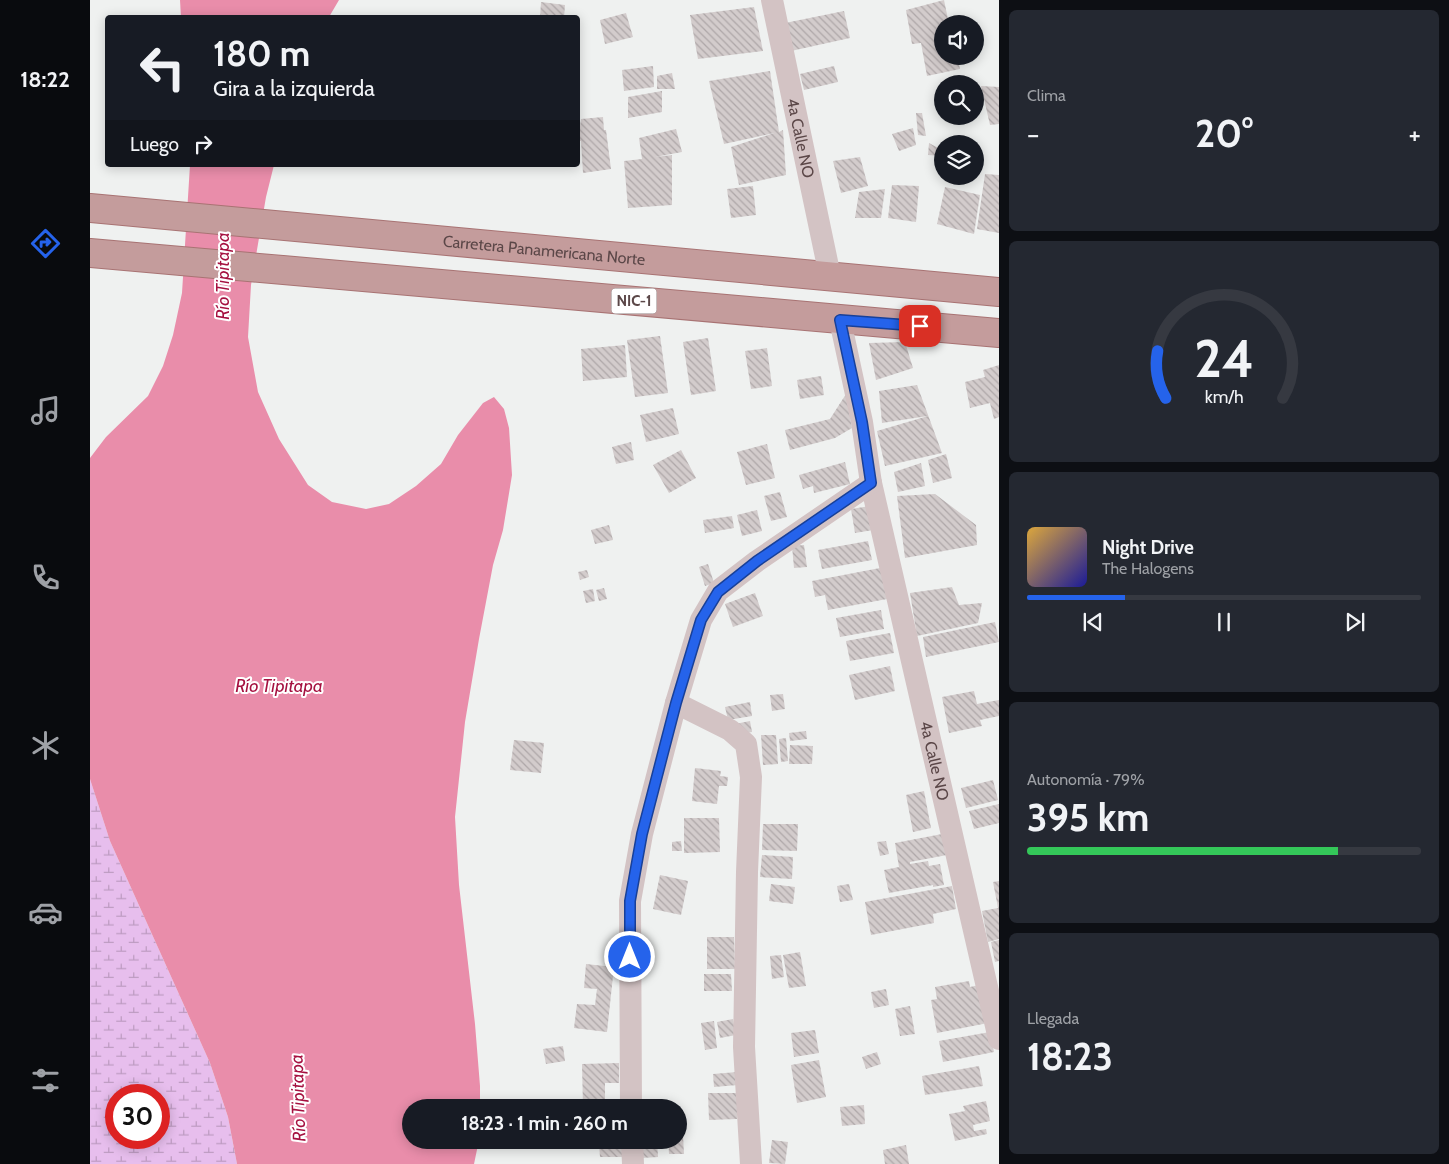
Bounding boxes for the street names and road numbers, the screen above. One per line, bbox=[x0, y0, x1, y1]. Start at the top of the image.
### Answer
street label: 4a Calle NO bbox=[783, 96, 819, 180]
street label: Carretera Panamericana Norte bbox=[442, 231, 646, 269]
road number: NIC-1 bbox=[612, 288, 656, 314]
street label: 4a Calle NO bbox=[917, 719, 953, 802]

